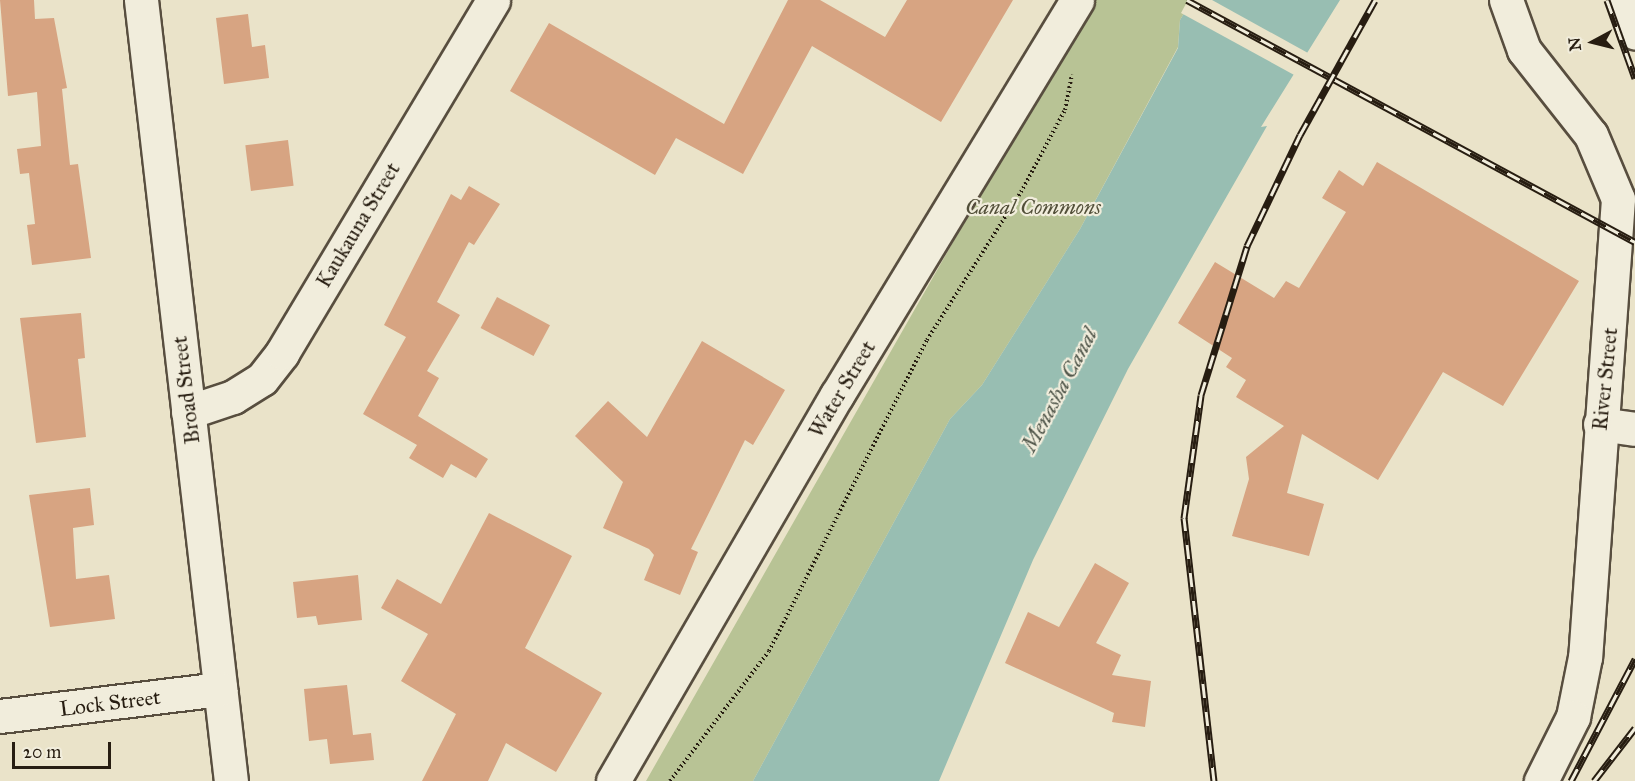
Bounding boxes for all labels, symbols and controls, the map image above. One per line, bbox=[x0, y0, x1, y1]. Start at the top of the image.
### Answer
north arrow bbox=[1563, 12, 1623, 72]
text: N bbox=[1564, 36, 1585, 52]
street label: Kaukauna Street bbox=[311, 158, 405, 292]
park label: Canal Commons bbox=[965, 194, 1101, 220]
water label: Menasha Canal bbox=[1015, 324, 1103, 456]
street label: River Street bbox=[1587, 326, 1623, 432]
street label: Broad Street bbox=[167, 335, 205, 445]
street label: Water Street bbox=[803, 336, 881, 442]
street label: Lock Street bbox=[58, 684, 162, 722]
scale bar bbox=[15, 730, 114, 768]
text: 20 m bbox=[23, 741, 61, 763]

